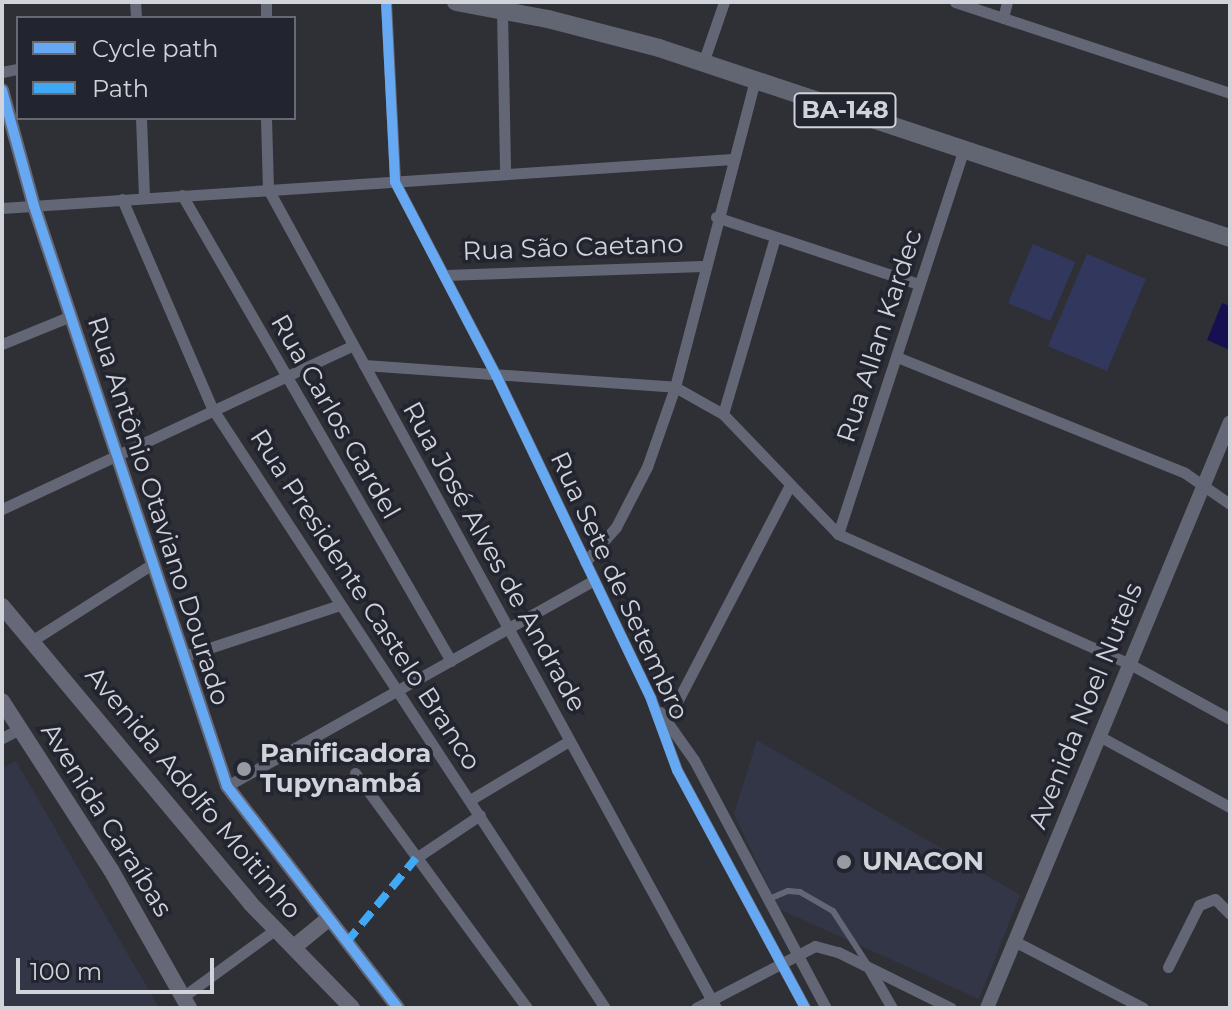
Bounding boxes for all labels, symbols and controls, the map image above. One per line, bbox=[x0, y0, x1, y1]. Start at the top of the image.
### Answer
legend bbox=[16, 16, 296, 120]
text: Cycle path bbox=[92, 34, 219, 63]
text: Path bbox=[92, 74, 149, 103]
road number: BA-148 bbox=[793, 90, 897, 130]
street label: Rua Allan Kardec bbox=[831, 225, 929, 447]
street label: Rua São Caetano bbox=[462, 229, 684, 267]
street label: Rua Carlos Gardel bbox=[264, 309, 406, 525]
street label: Rua Antônio Otaviano Dourado bbox=[80, 313, 236, 709]
street label: Rua José Alves de Andrade bbox=[396, 397, 592, 717]
street label: Rua Presidente Castelo Branco bbox=[243, 424, 487, 776]
street label: Rua Sete de Setembro bbox=[543, 447, 695, 725]
street label: Avenida Noel Nutels bbox=[1022, 578, 1150, 834]
street label: Avenida Adolfo Moitinho bbox=[78, 660, 308, 926]
street label: Avenida Caraíbas bbox=[34, 717, 178, 923]
place label: Panificadora Tupynambá bbox=[260, 738, 431, 800]
marker: Panificadora Tupynambá bbox=[235, 760, 253, 778]
place label: UNACON bbox=[862, 846, 984, 878]
marker: UNACON bbox=[833, 851, 855, 873]
scale bar bbox=[20, 942, 218, 992]
text: 100 m bbox=[30, 957, 102, 986]

